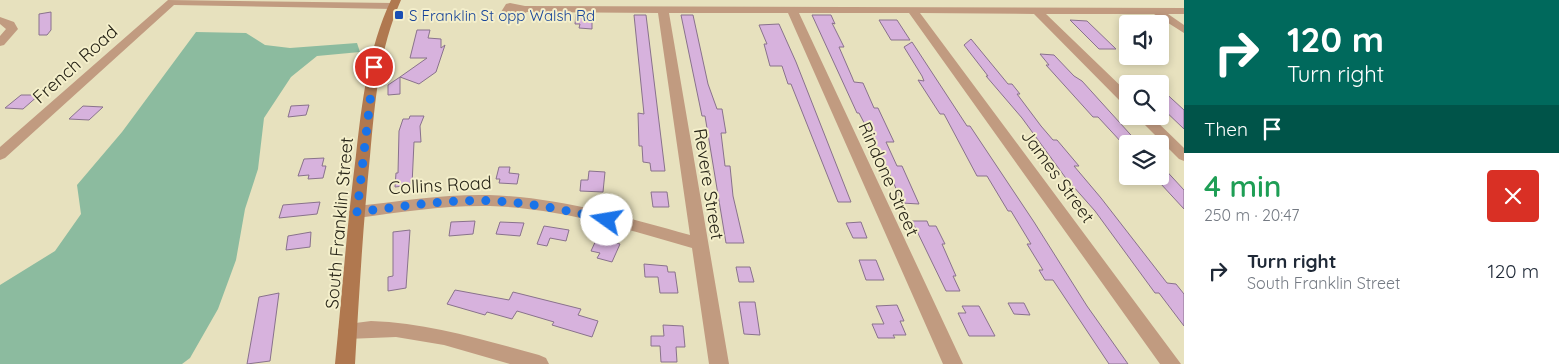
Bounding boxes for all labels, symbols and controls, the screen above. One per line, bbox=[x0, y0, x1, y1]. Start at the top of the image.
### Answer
place label: S Franklin St opp Walsh Rd bbox=[409, 6, 595, 25]
marker: S Franklin St opp Walsh Rd bbox=[393, 9, 405, 21]
map controls bbox=[1119, 15, 1169, 185]
button: sound bbox=[1119, 15, 1169, 65]
text: 120 m bbox=[1287, 17, 1384, 61]
street label: French Road bbox=[28, 20, 122, 108]
icon: right bbox=[1204, 20, 1269, 85]
pin bbox=[353, 46, 395, 88]
icon: arrive bbox=[360, 53, 388, 81]
text: Turn right bbox=[1287, 60, 1384, 88]
button: search bbox=[1119, 75, 1169, 125]
icon: arrive bbox=[1258, 115, 1286, 143]
text: Then bbox=[1204, 117, 1248, 141]
street label: Rindone Street bbox=[854, 118, 924, 240]
street label: James Street bbox=[1016, 125, 1100, 227]
street label: Revere Street bbox=[689, 127, 729, 241]
button: layers bbox=[1119, 135, 1169, 185]
street label: South Franklin Street bbox=[320, 136, 358, 310]
text: 4 min bbox=[1204, 167, 1282, 205]
button: close bbox=[1487, 170, 1539, 222]
street label: Collins Road bbox=[388, 171, 492, 199]
position arrow bbox=[580, 193, 632, 245]
text: 250 m · 20:47 bbox=[1204, 205, 1299, 225]
text: Turn right bbox=[1247, 249, 1336, 273]
icon: right bbox=[1204, 257, 1232, 285]
text: 120 m bbox=[1488, 259, 1539, 283]
text: South Franklin Street bbox=[1247, 273, 1400, 293]

